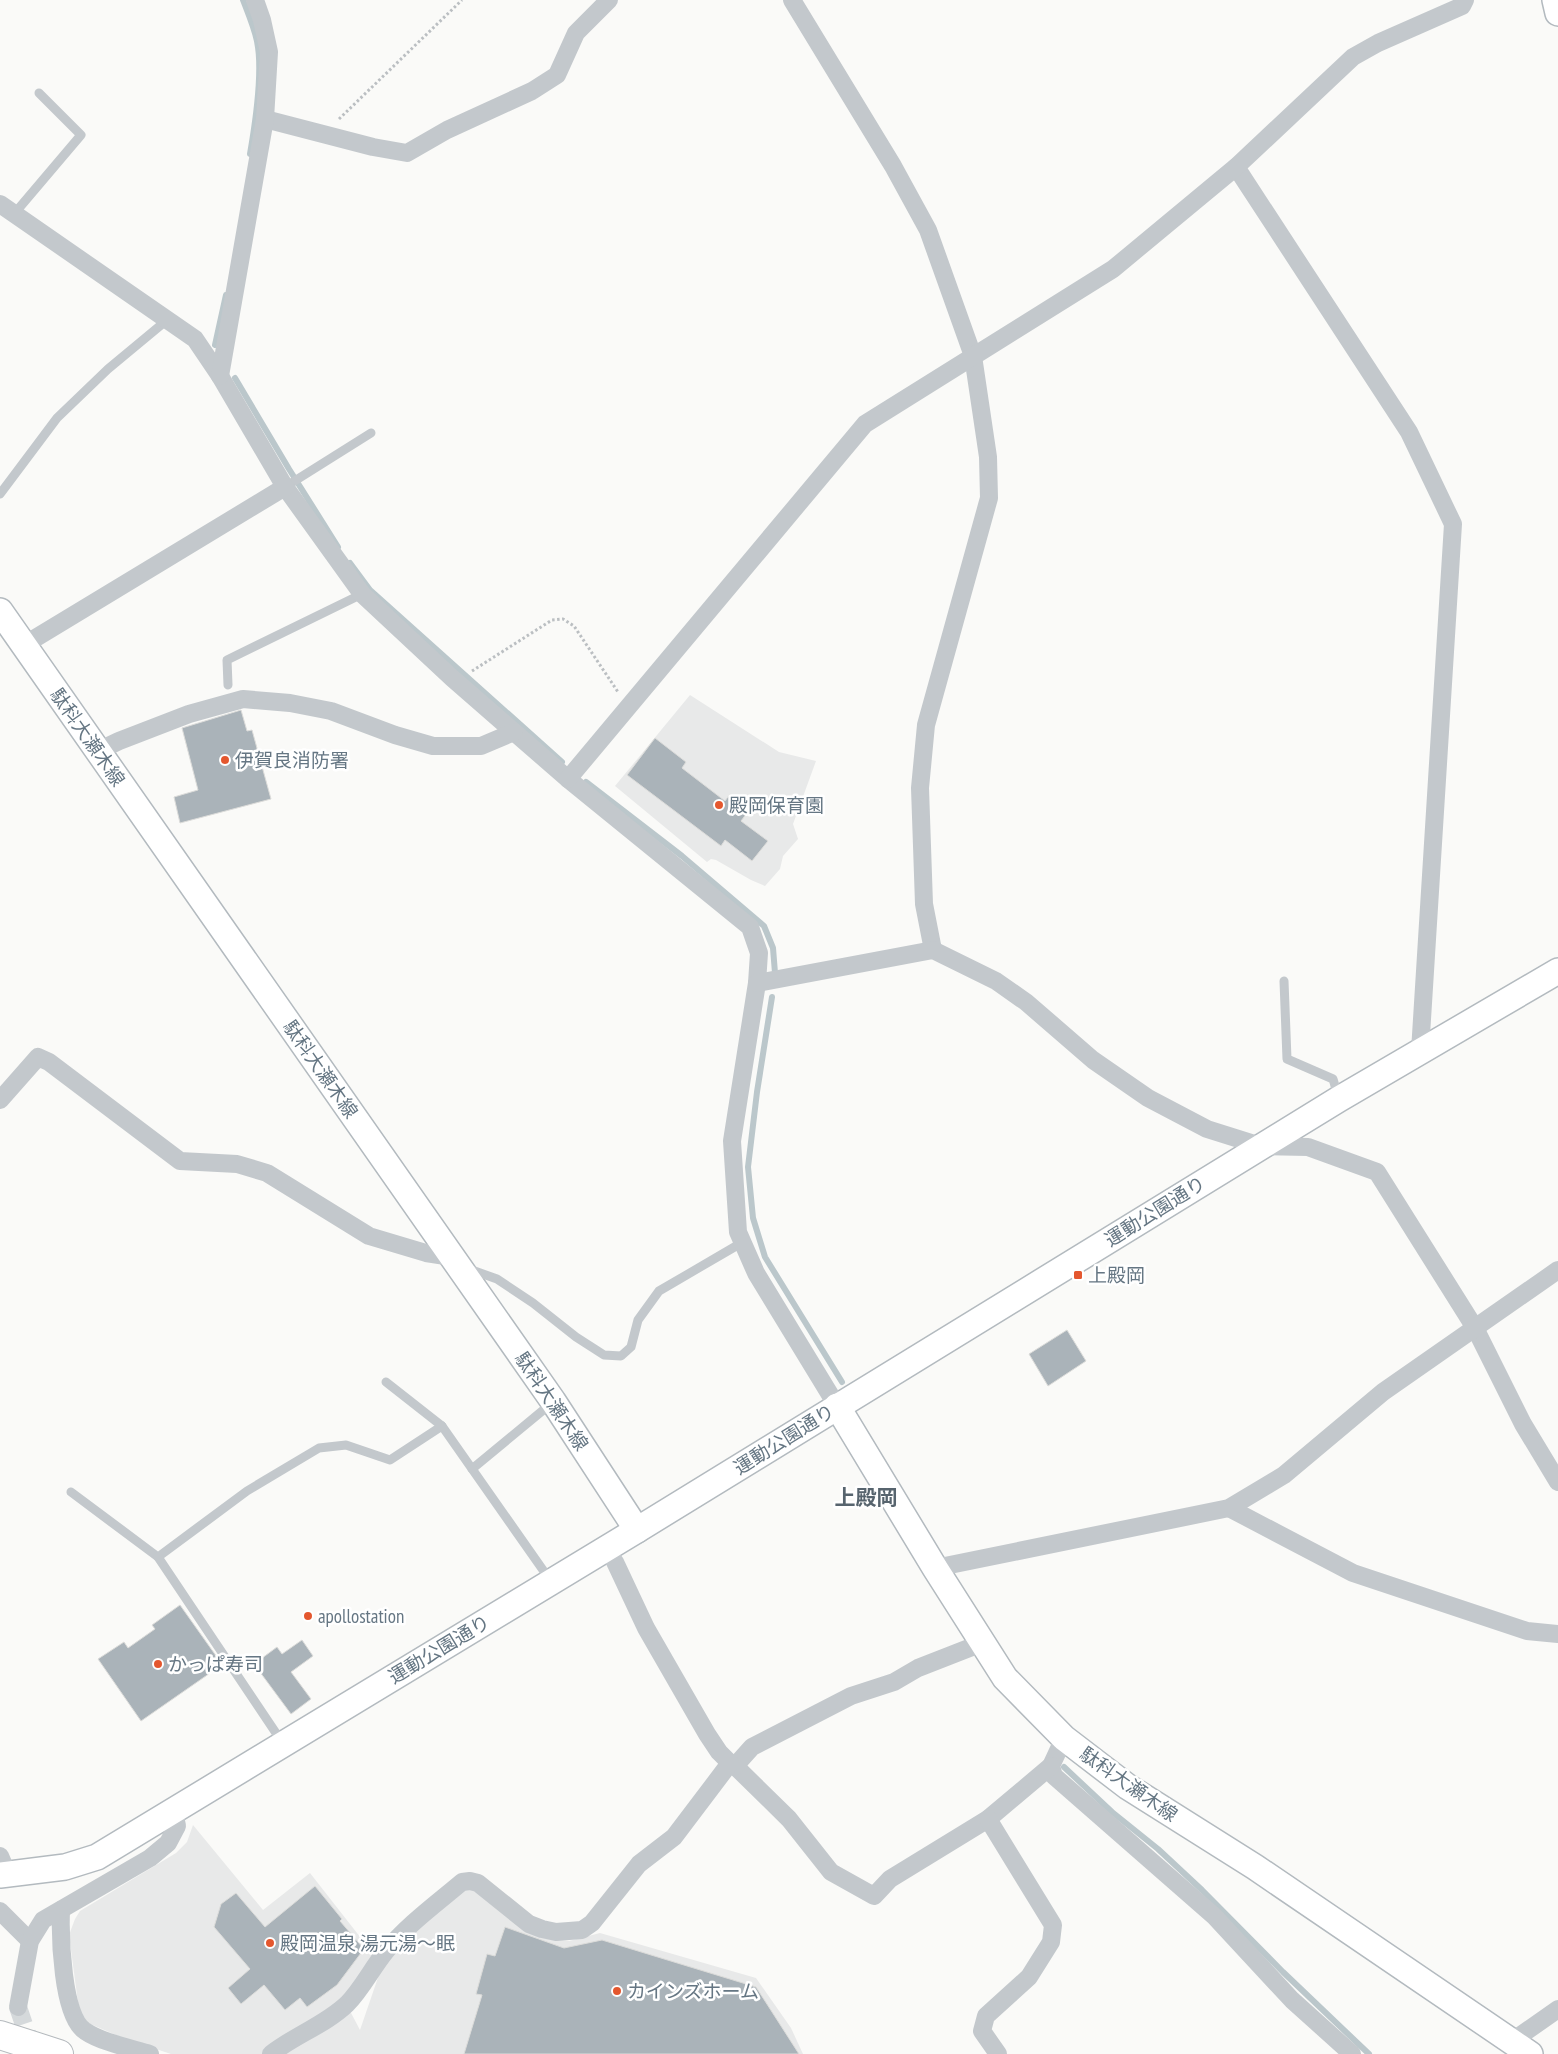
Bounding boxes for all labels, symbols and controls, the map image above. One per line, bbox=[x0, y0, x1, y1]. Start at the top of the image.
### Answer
street label: 駄科大瀬木線 bbox=[45, 683, 131, 791]
place label: 伊賀良消防署 bbox=[235, 748, 349, 772]
marker: 伊賀良消防署 bbox=[219, 754, 231, 766]
place label: 殿岡保育園 bbox=[729, 793, 824, 817]
marker: 殿岡保育園 bbox=[713, 799, 725, 811]
street label: 駄科大瀬木線 bbox=[278, 1015, 364, 1123]
street label: 運動公園通り bbox=[1100, 1171, 1210, 1251]
place label: 上殿岡 bbox=[1088, 1263, 1145, 1287]
marker: 上殿岡 bbox=[1072, 1269, 1084, 1281]
street label: 駄科大瀬木線 bbox=[510, 1347, 594, 1455]
street label: 運動公園通り bbox=[729, 1399, 839, 1479]
district label: 上殿岡 bbox=[835, 1484, 898, 1511]
place label: apollostation bbox=[318, 1604, 404, 1628]
street label: 運動公園通り bbox=[384, 1609, 494, 1689]
marker: apollostation bbox=[302, 1610, 314, 1622]
place label: かっぱ寿司 bbox=[168, 1652, 263, 1676]
marker: かっぱ寿司 bbox=[152, 1658, 164, 1670]
street label: 駄科大瀬木線 bbox=[1075, 1741, 1183, 1827]
place label: 殿岡温泉 湯元湯～眠 bbox=[280, 1931, 455, 1955]
marker: 殿岡温泉 湯元湯～眠 bbox=[264, 1937, 276, 1949]
place label: カインズホーム bbox=[627, 1979, 759, 2003]
marker: カインズホーム bbox=[611, 1985, 623, 1997]

